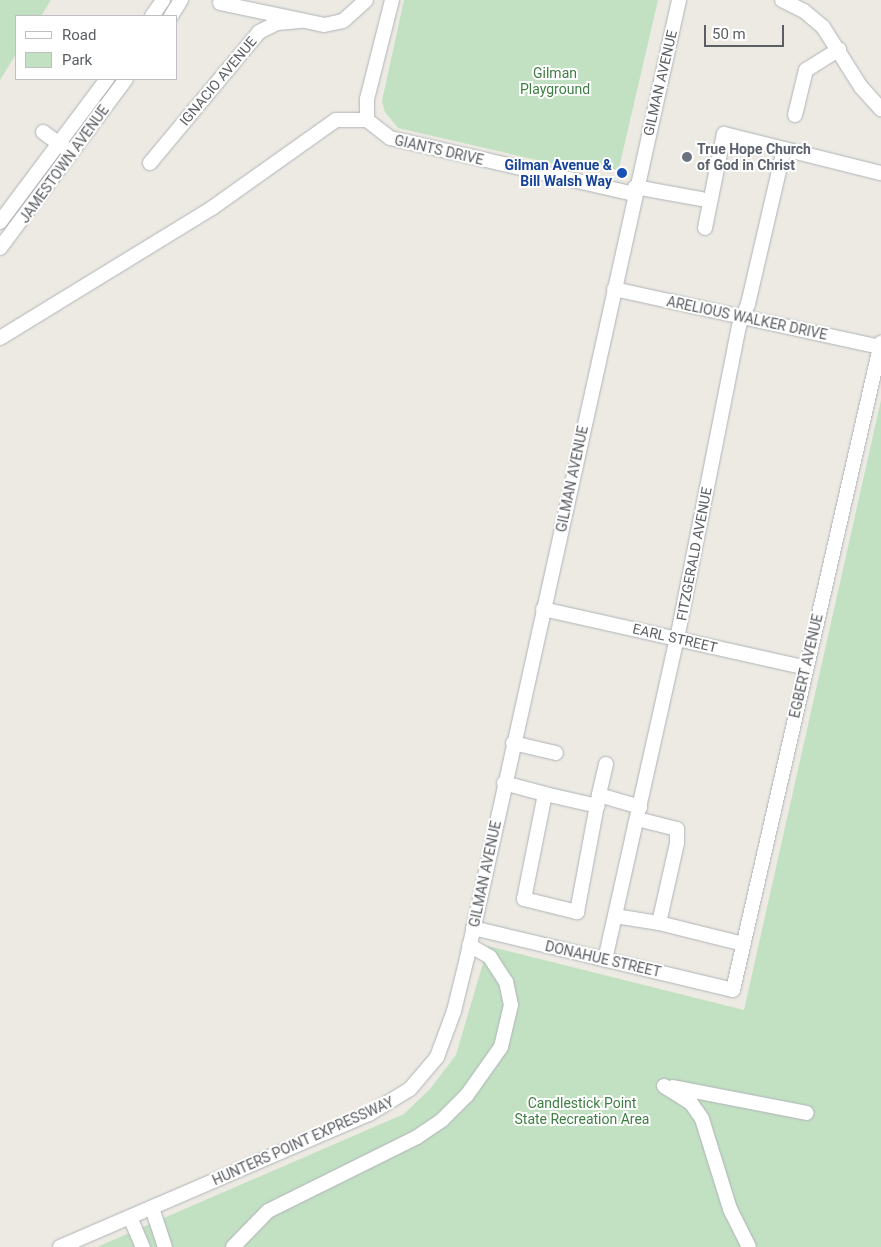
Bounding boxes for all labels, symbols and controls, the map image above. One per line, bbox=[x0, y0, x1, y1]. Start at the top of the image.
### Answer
legend bbox=[15, 15, 178, 80]
scale bar bbox=[706, 15, 786, 47]
text: 50 m bbox=[712, 25, 746, 43]
text: Road bbox=[62, 26, 96, 44]
street label: GILMAN AVENUE bbox=[640, 28, 680, 138]
street label: IGNACIO AVENUE bbox=[176, 33, 260, 129]
text: Park bbox=[62, 51, 92, 69]
park label: Gilman Playground bbox=[520, 65, 590, 98]
street label: JAMESTOWN AVENUE bbox=[16, 102, 112, 226]
street label: GIANTS DRIVE bbox=[393, 132, 485, 168]
place label: True Hope Church of God in Christ bbox=[697, 141, 811, 174]
marker: True Hope Church of God in Christ bbox=[681, 151, 693, 163]
place label: Gilman Avenue & Bill Walsh Way bbox=[505, 157, 612, 190]
marker: Gilman Avenue & Bill Walsh Way bbox=[616, 167, 628, 179]
street label: ARELIOUS WALKER DRIVE bbox=[665, 293, 829, 343]
street label: GILMAN AVENUE bbox=[553, 424, 591, 534]
street label: FITZGERALD AVENUE bbox=[673, 486, 715, 622]
street label: EGBERT AVENUE bbox=[786, 612, 826, 720]
street label: EARL STREET bbox=[631, 620, 719, 656]
street label: GILMAN AVENUE bbox=[466, 819, 504, 929]
street label: DONAHUE STREET bbox=[543, 938, 663, 980]
street label: HUNTERS POINT EXPRESSWAY bbox=[209, 1093, 397, 1189]
park label: Candlestick Point State Recreation Area bbox=[515, 1095, 649, 1128]

